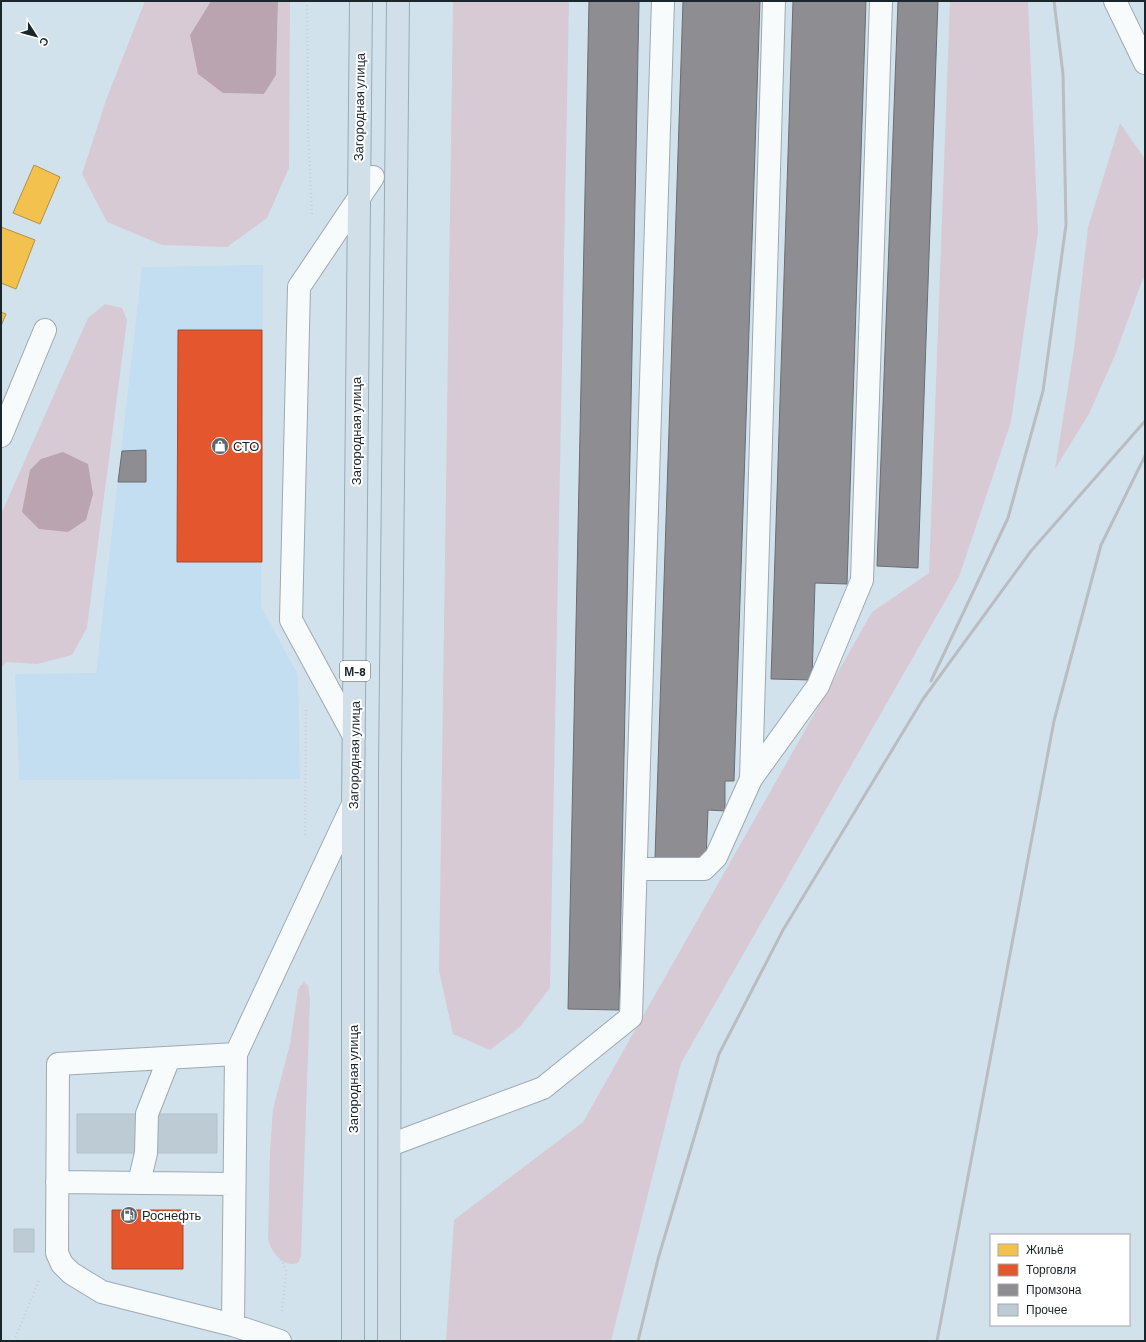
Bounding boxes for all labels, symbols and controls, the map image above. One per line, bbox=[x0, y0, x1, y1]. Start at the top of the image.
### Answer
north arrow bbox=[16, 16, 56, 56]
text: С bbox=[37, 35, 52, 49]
street label: Загородная улица bbox=[350, 52, 368, 161]
street label: Загородная улица bbox=[348, 376, 364, 485]
shop icon: СТО bbox=[210, 436, 230, 456]
place label: СТО bbox=[233, 438, 259, 454]
road number: М-8 bbox=[340, 661, 370, 681]
street label: Загородная улица bbox=[345, 700, 363, 809]
street label: Загородная улица bbox=[345, 1024, 361, 1133]
fuel station icon: Роснефть bbox=[119, 1205, 139, 1225]
place label: Роснефть bbox=[142, 1207, 202, 1223]
legend bbox=[990, 1234, 1130, 1326]
text: Жильё bbox=[1026, 1242, 1064, 1256]
text: Торговля bbox=[1026, 1262, 1076, 1277]
text: Промзона bbox=[1026, 1282, 1082, 1297]
text: Прочее bbox=[1026, 1302, 1068, 1317]

